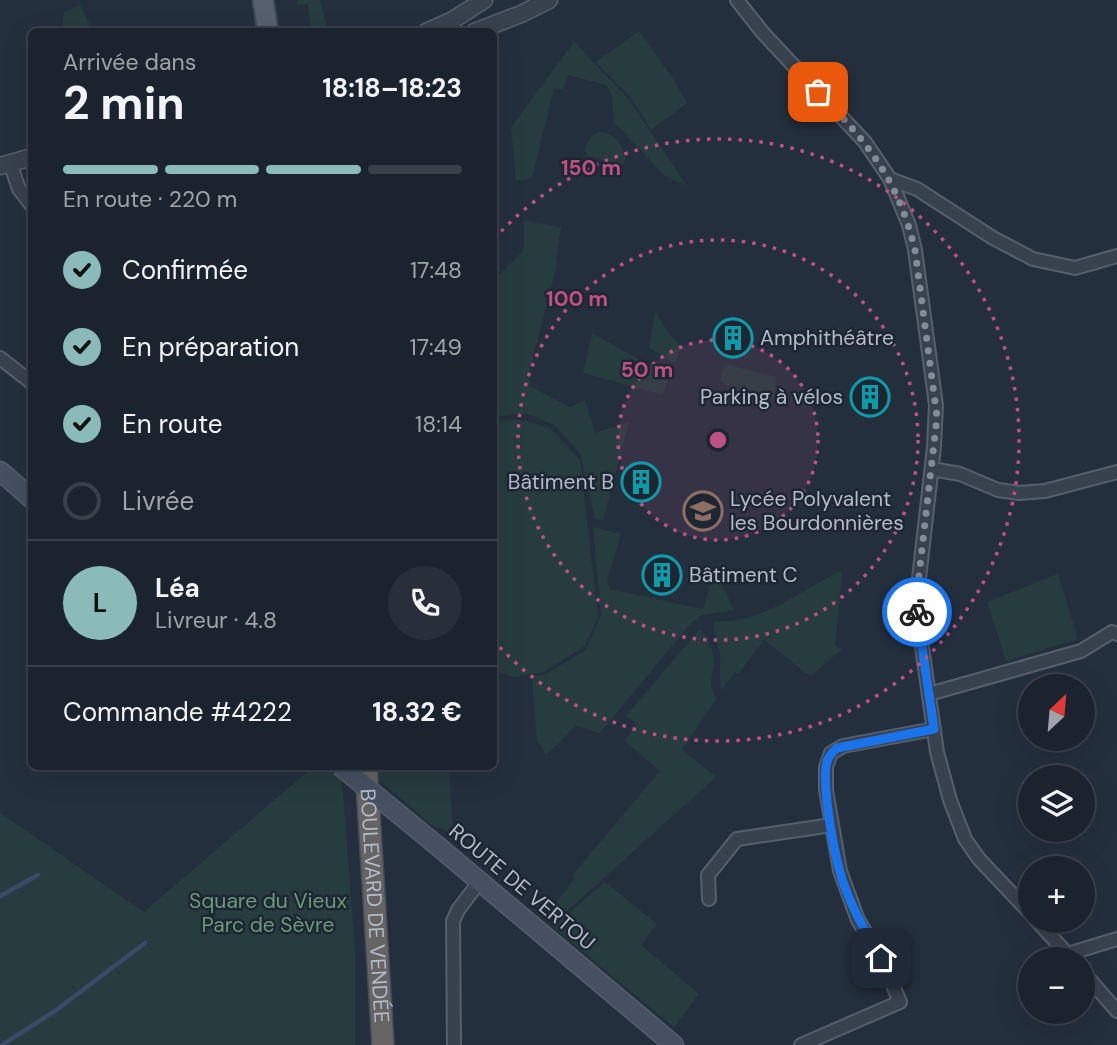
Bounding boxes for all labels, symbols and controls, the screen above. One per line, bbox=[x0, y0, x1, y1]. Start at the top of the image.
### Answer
text: Arrivée dans bbox=[63, 47, 196, 77]
pin bbox=[788, 62, 848, 122]
text: 18:18–18:23 bbox=[322, 71, 462, 105]
text: 2 min bbox=[63, 73, 185, 133]
icon: bag bbox=[799, 73, 837, 111]
text: 150 m bbox=[561, 154, 621, 182]
text: En route · 220 m bbox=[63, 184, 237, 214]
icon: check bbox=[63, 251, 101, 289]
text: Confirmée bbox=[122, 253, 248, 287]
text: 17:48 bbox=[410, 255, 462, 285]
text: 100 m bbox=[546, 285, 608, 313]
building icon: Amphithéâtre bbox=[712, 317, 754, 359]
place label: Amphithéâtre bbox=[760, 324, 894, 352]
icon: check bbox=[63, 328, 101, 366]
text: En préparation bbox=[122, 330, 299, 364]
text: 17:49 bbox=[409, 332, 462, 362]
text: 50 m bbox=[621, 356, 673, 384]
building icon: Parking à vélos bbox=[849, 376, 891, 418]
place label: Parking à vélos bbox=[700, 383, 843, 411]
icon: check bbox=[63, 405, 101, 443]
text: En route bbox=[122, 407, 223, 441]
text: 18:14 bbox=[415, 409, 462, 439]
centre of rings bbox=[706, 428, 730, 452]
building icon: Bâtiment B bbox=[620, 461, 662, 503]
place label: Bâtiment B bbox=[508, 468, 614, 496]
text: Livrée bbox=[122, 484, 194, 518]
place label: Lycée Polyvalent les Bourdonnières bbox=[730, 485, 904, 537]
school or university icon: Lycée Polyvalent les Bourdonnières bbox=[682, 490, 724, 532]
building icon: Bâtiment C bbox=[641, 554, 683, 596]
place label: Bâtiment C bbox=[689, 561, 798, 589]
button: phone bbox=[388, 566, 462, 640]
text: Léa bbox=[155, 571, 200, 605]
courier bbox=[882, 577, 952, 647]
text: L bbox=[93, 586, 107, 620]
icon: bike bbox=[898, 593, 936, 631]
text: Livreur · 4.8 bbox=[155, 605, 277, 635]
north arrow bbox=[1018, 674, 1096, 751]
map controls bbox=[1018, 674, 1095, 1024]
text: Commande #4222 bbox=[63, 695, 292, 729]
text: 18.32 € bbox=[372, 695, 462, 729]
button: layers bbox=[1018, 765, 1095, 842]
street label: BOULEVARD DE VENDÉE bbox=[353, 788, 396, 1024]
street label: ROUTE DE VERTOU bbox=[443, 817, 601, 957]
button: + bbox=[1018, 856, 1095, 933]
park label: Square du Vieux Parc de Sèvre bbox=[189, 887, 347, 939]
pin bbox=[851, 928, 911, 988]
icon: home bbox=[862, 939, 900, 977]
button: − bbox=[1018, 947, 1095, 1024]

